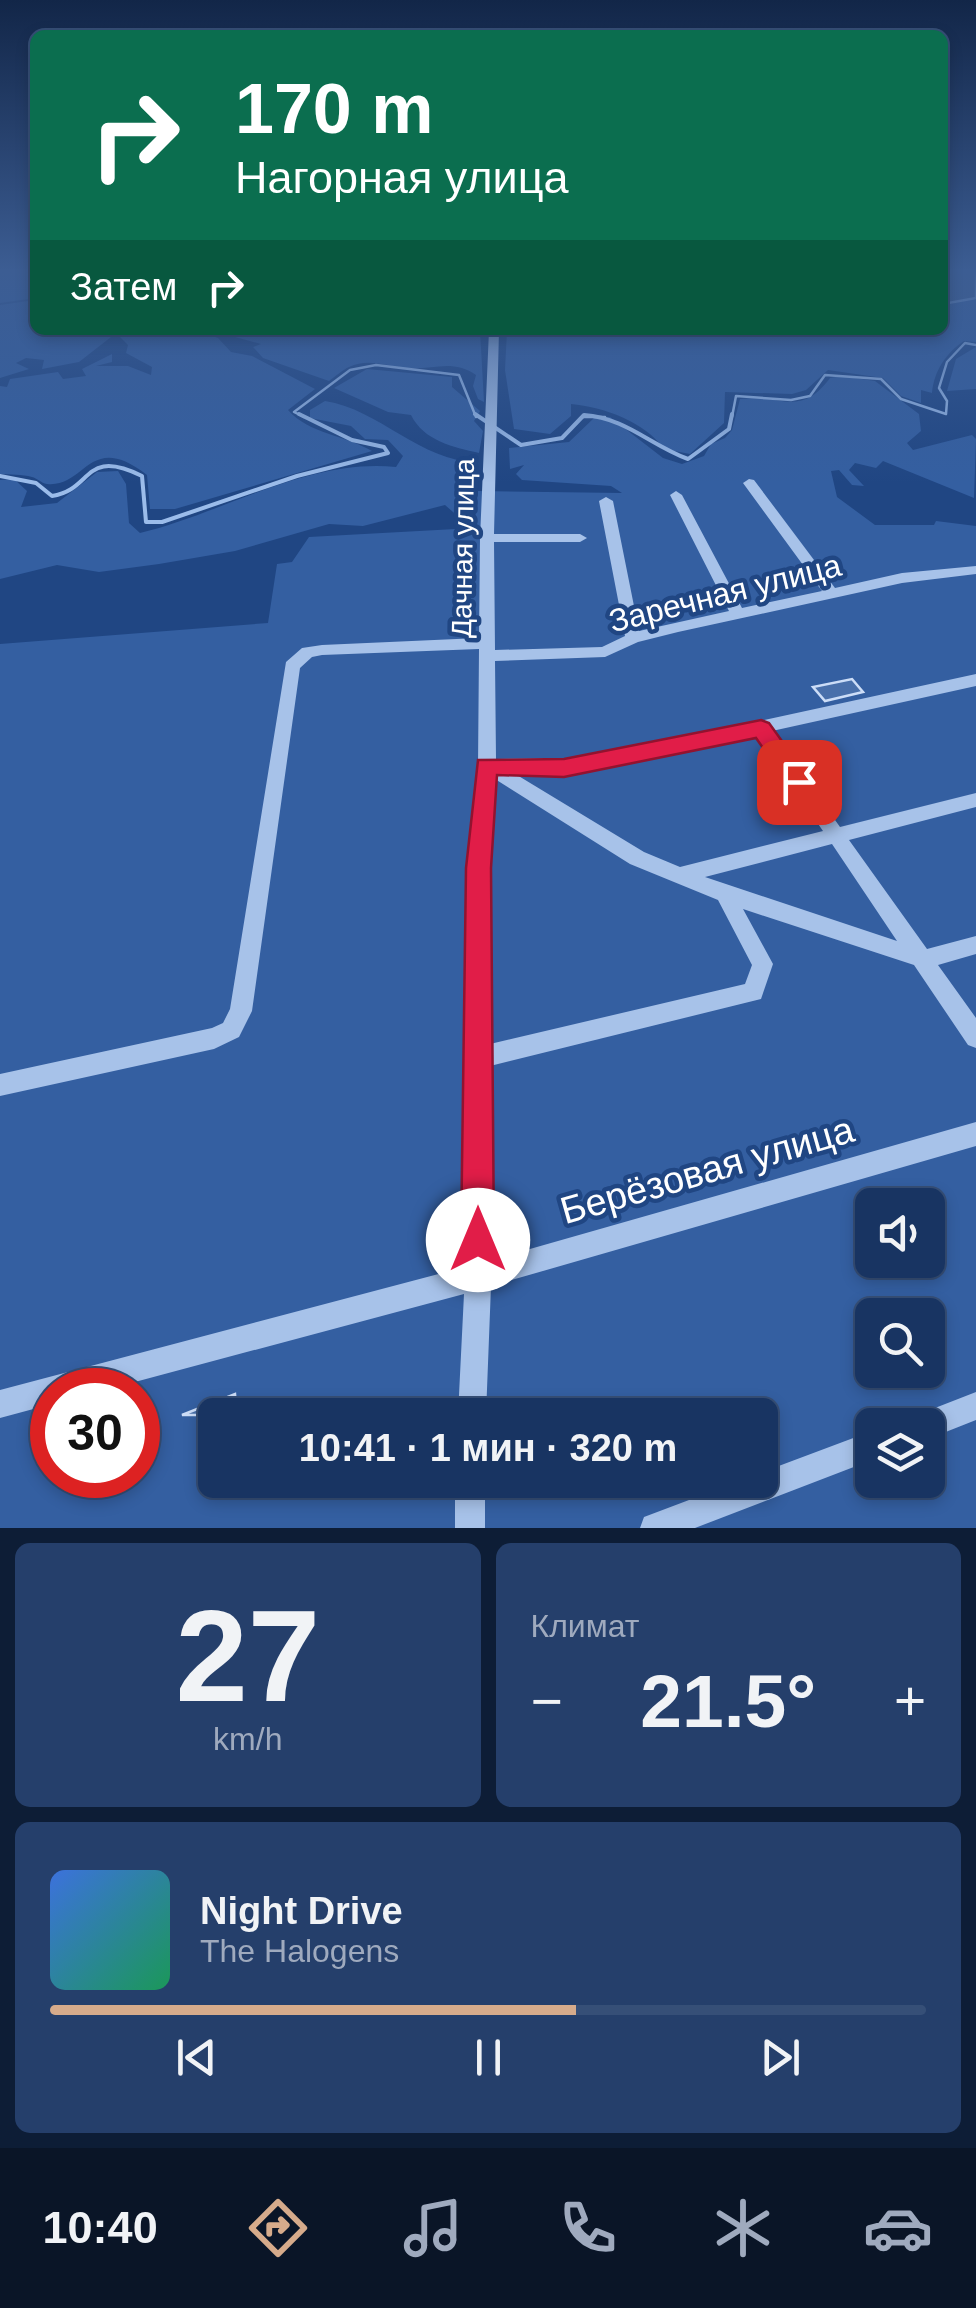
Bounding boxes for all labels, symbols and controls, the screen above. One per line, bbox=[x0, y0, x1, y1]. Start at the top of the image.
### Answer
icon: right bbox=[70, 70, 200, 200]
text: 170 m bbox=[235, 70, 433, 148]
text: Нагорная улица bbox=[235, 152, 568, 203]
icon: right bbox=[198, 260, 253, 315]
text: Затем bbox=[70, 266, 178, 308]
street label: Дачная улица bbox=[446, 458, 480, 638]
street label: Заречная улица bbox=[605, 547, 845, 639]
pin bbox=[757, 740, 842, 825]
icon: arrive bbox=[772, 755, 827, 810]
street label: Берёзовая улица bbox=[556, 1108, 859, 1232]
position arrow bbox=[426, 1188, 530, 1292]
map controls bbox=[855, 1188, 945, 1498]
button: sound bbox=[855, 1188, 945, 1278]
button: search bbox=[855, 1298, 945, 1388]
speed limit sign: 30 bbox=[30, 1368, 160, 1498]
button: layers bbox=[855, 1408, 945, 1498]
text: 10:41 · 1 мин · 320 m bbox=[299, 1427, 677, 1469]
text: 27 bbox=[175, 1583, 320, 1729]
text: Климат bbox=[531, 1608, 639, 1644]
text: 21.5° bbox=[640, 1659, 816, 1743]
text: − bbox=[531, 1670, 563, 1732]
text: + bbox=[894, 1670, 926, 1732]
text: km/h bbox=[213, 1721, 282, 1757]
text: Night Drive bbox=[200, 1890, 403, 1932]
text: The Halogens bbox=[200, 1933, 399, 1969]
icon: previous bbox=[169, 2030, 224, 2085]
icon: pause bbox=[461, 2030, 516, 2085]
icon: next bbox=[753, 2030, 808, 2085]
icon: directions bbox=[243, 2193, 313, 2263]
icon: music bbox=[398, 2193, 468, 2263]
icon: phone bbox=[553, 2193, 623, 2263]
icon: climate bbox=[708, 2193, 778, 2263]
icon: car bbox=[863, 2193, 933, 2263]
text: 10:40 bbox=[43, 2202, 158, 2253]

